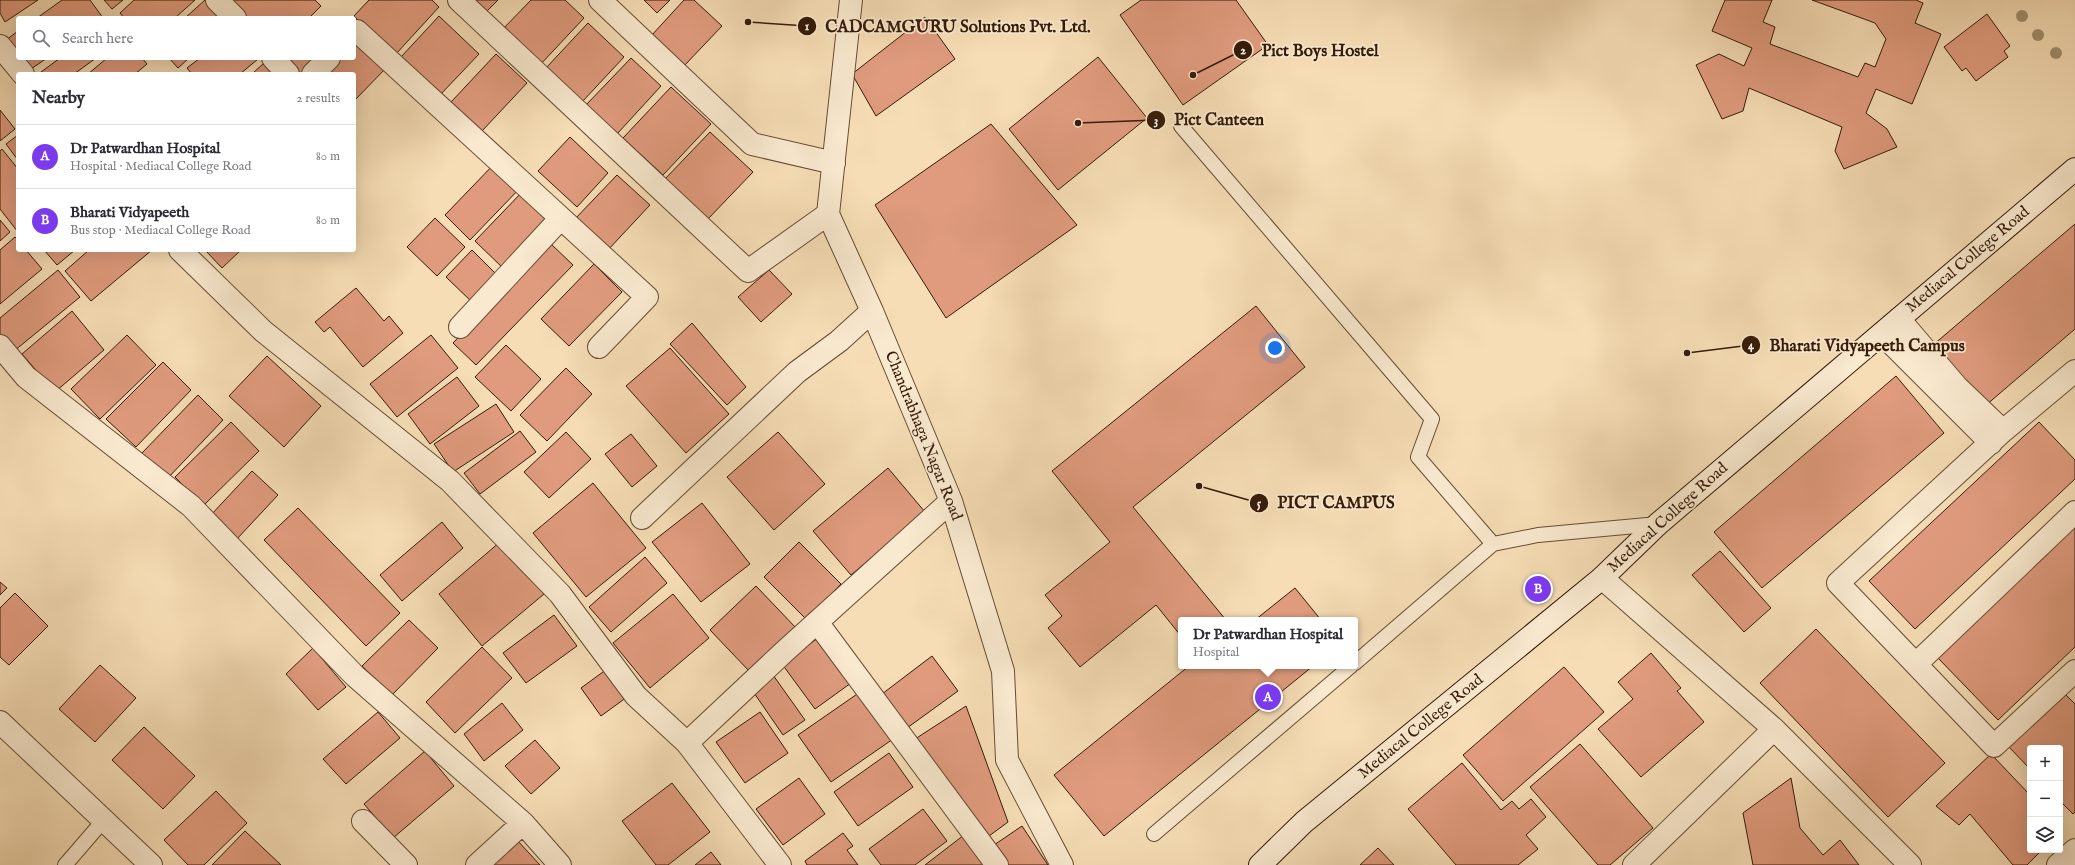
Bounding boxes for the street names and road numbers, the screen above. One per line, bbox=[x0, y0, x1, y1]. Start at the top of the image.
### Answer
street label: Mediacal College Road bbox=[1902, 202, 2034, 318]
street label: Chandrabhaga Nagar Road bbox=[880, 348, 966, 524]
street label: Mediacal College Road bbox=[1604, 458, 1733, 577]
street label: Mediacal College Road bbox=[1354, 670, 1488, 784]

